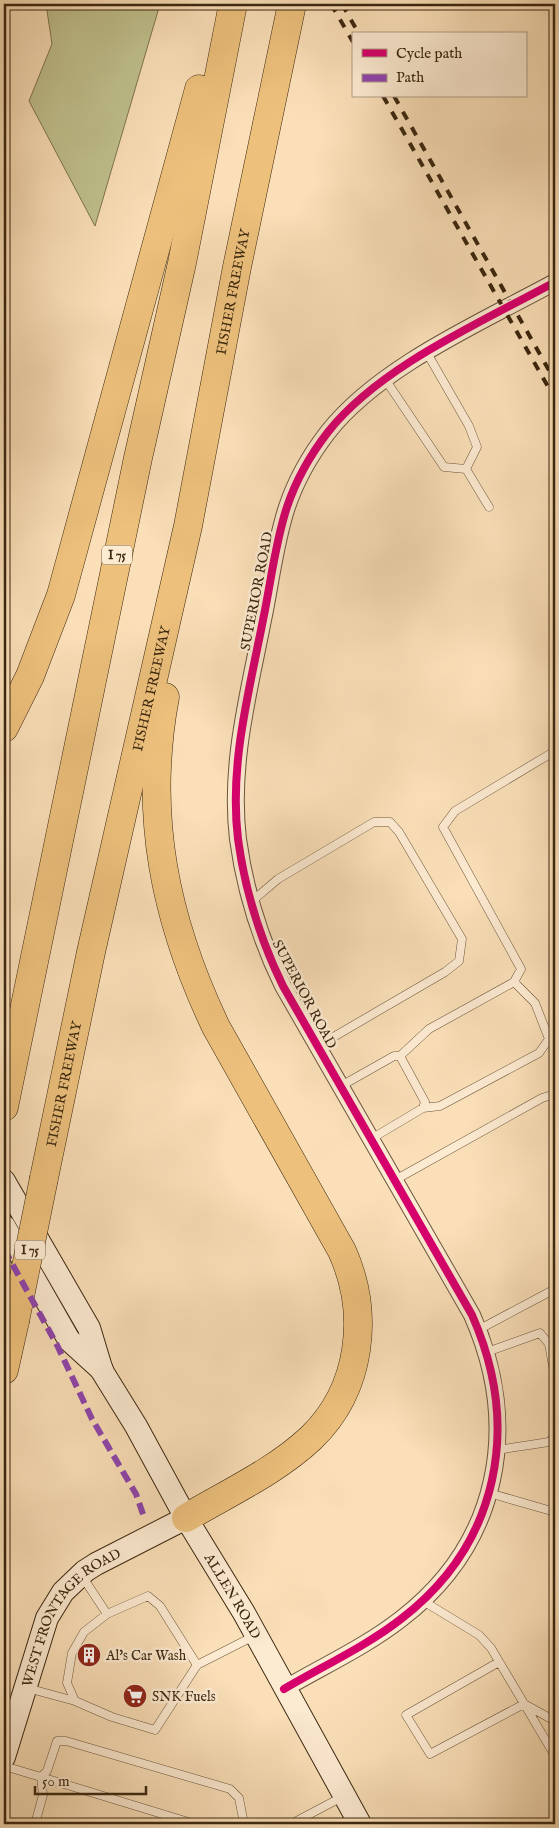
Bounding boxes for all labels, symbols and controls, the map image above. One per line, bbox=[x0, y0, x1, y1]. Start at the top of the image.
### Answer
legend bbox=[352, 32, 526, 98]
text: Cycle path bbox=[396, 44, 462, 63]
text: Path bbox=[396, 68, 424, 87]
street label: FISHER FREEWAY bbox=[213, 226, 255, 357]
street label: SUPERIOR ROAD bbox=[237, 530, 277, 652]
road number: I 75 bbox=[102, 546, 132, 564]
street label: FISHER FREEWAY bbox=[129, 623, 175, 753]
street label: SUPERIOR ROAD bbox=[268, 937, 340, 1052]
street label: FISHER FREEWAY bbox=[43, 1018, 87, 1149]
road number: I 75 bbox=[15, 1240, 45, 1260]
street label: WEST FRONTAGE ROAD bbox=[18, 1545, 124, 1689]
street label: ALLEN ROAD bbox=[199, 1549, 264, 1642]
building icon: Al's Car Wash bbox=[76, 1642, 102, 1668]
place label: Al's Car Wash bbox=[105, 1647, 187, 1665]
supermarket icon: SNK Fuels bbox=[122, 1683, 148, 1709]
place label: SNK Fuels bbox=[152, 1688, 216, 1706]
scale bar bbox=[35, 1763, 146, 1795]
text: 50 m bbox=[42, 1772, 70, 1791]

